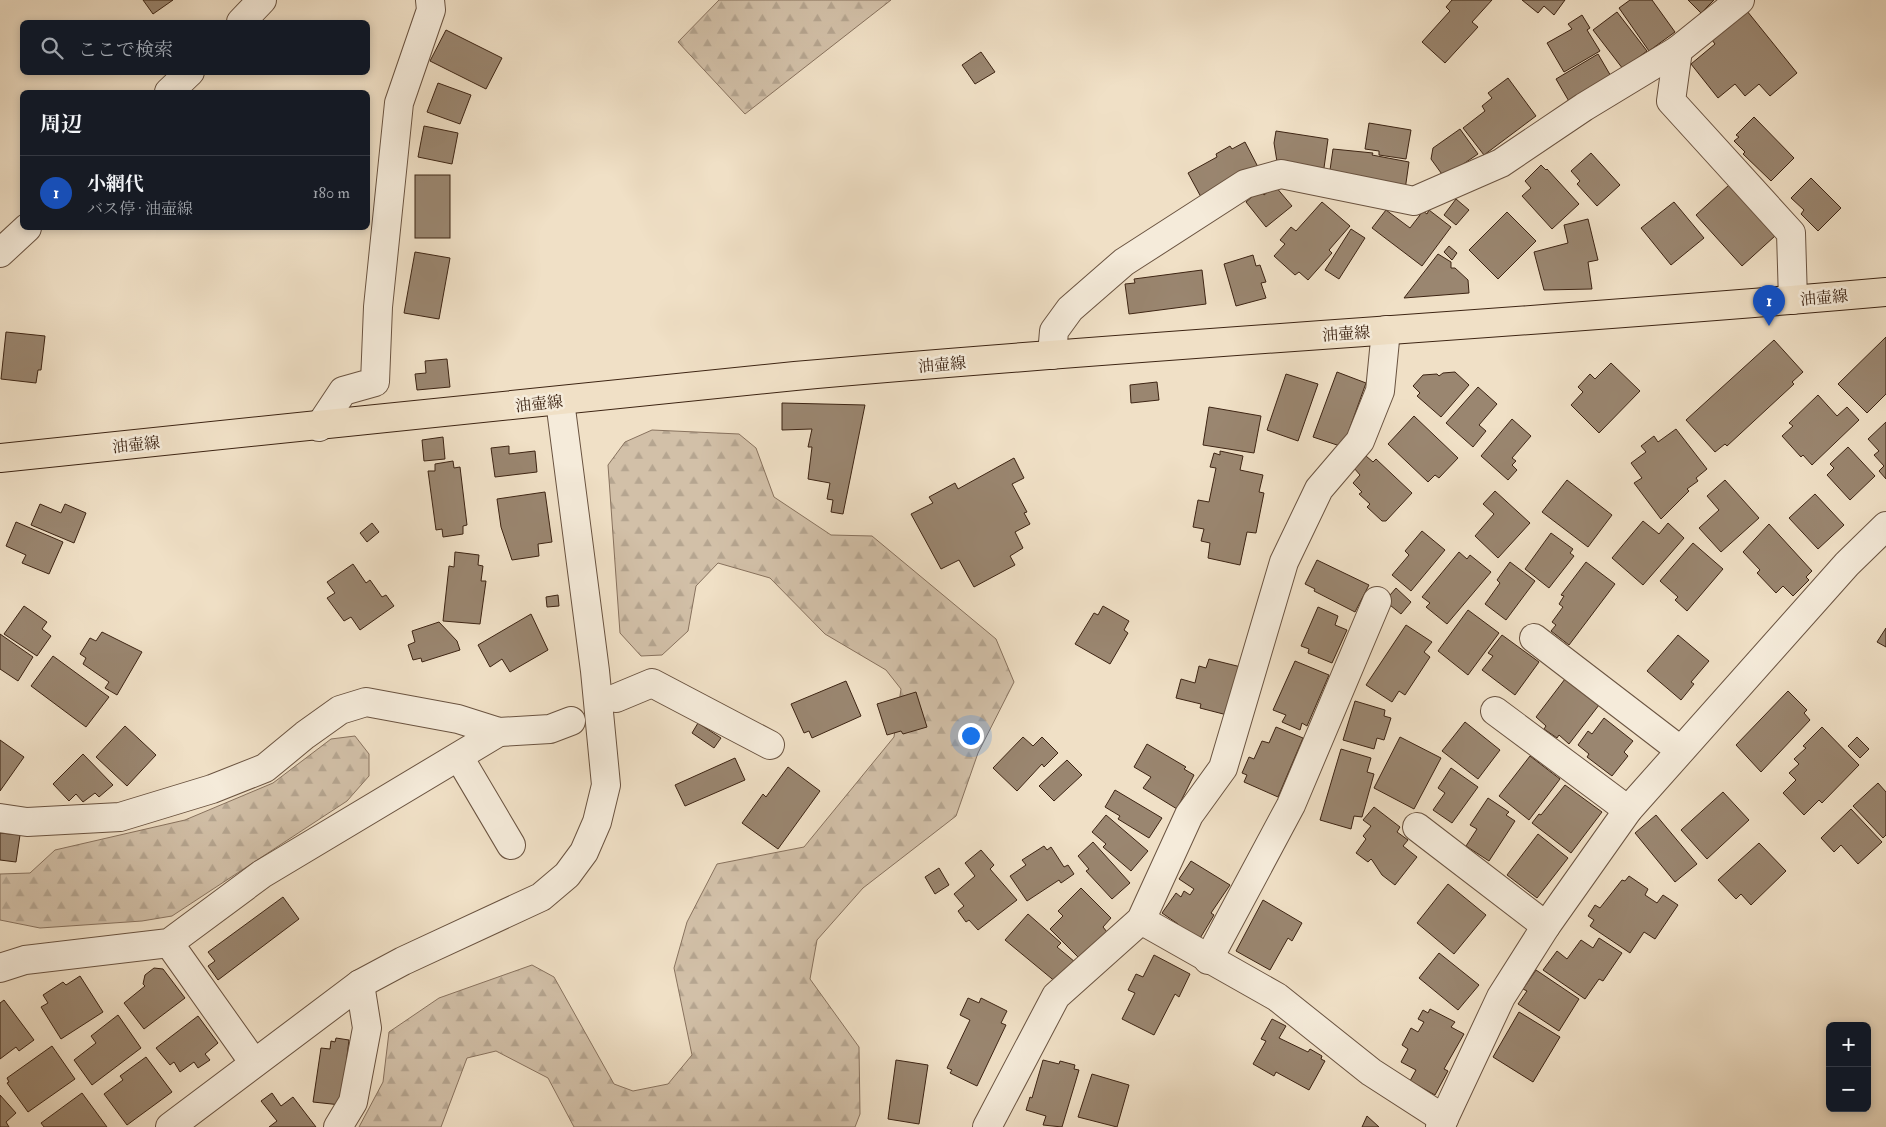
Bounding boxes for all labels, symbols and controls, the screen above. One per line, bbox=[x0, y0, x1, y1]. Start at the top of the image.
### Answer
search box bbox=[20, 20, 370, 75]
icon: search bbox=[38, 34, 66, 62]
text: ここで検索 bbox=[78, 38, 173, 62]
text: 周辺 bbox=[40, 111, 82, 138]
text: 小網代 bbox=[87, 172, 144, 196]
text: 1 bbox=[53, 183, 59, 203]
text: 180 m bbox=[313, 183, 350, 203]
text: バス停 · 油壷線 bbox=[87, 199, 193, 219]
pin: 1 bbox=[1753, 285, 1785, 326]
street label: 油壷線 bbox=[1799, 286, 1849, 310]
street label: 油壷線 bbox=[1321, 322, 1371, 346]
street label: 油壷線 bbox=[917, 353, 967, 377]
street label: 油壷線 bbox=[514, 392, 564, 416]
street label: 油壷線 bbox=[111, 433, 161, 457]
your location bbox=[958, 723, 984, 749]
map controls bbox=[1826, 1022, 1871, 1112]
button: + bbox=[1826, 1022, 1871, 1067]
button: − bbox=[1826, 1067, 1871, 1112]

